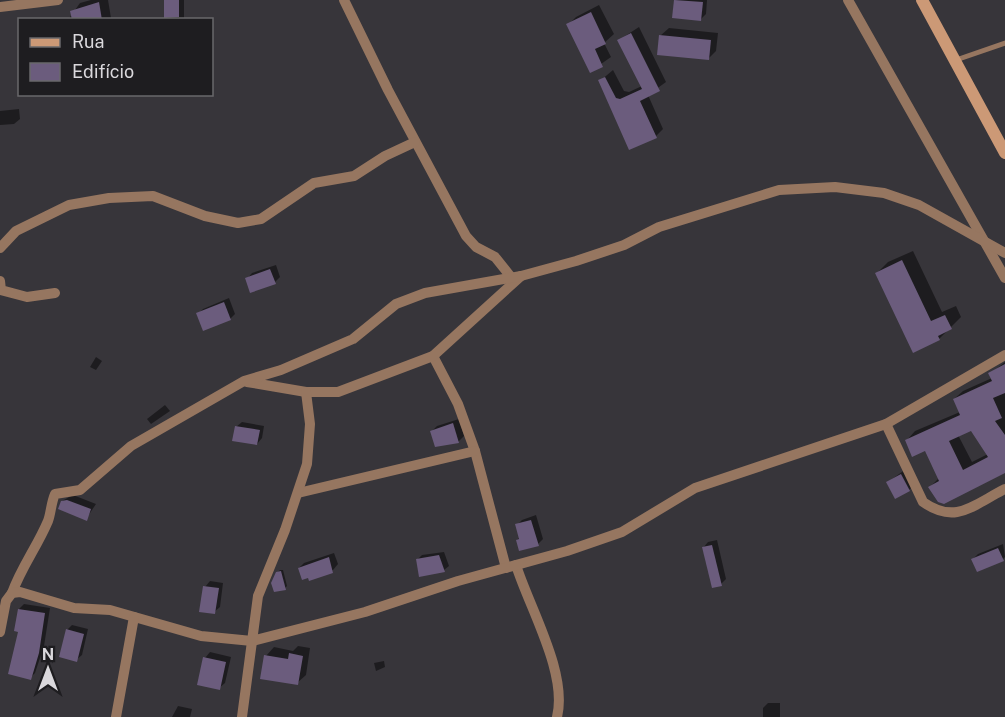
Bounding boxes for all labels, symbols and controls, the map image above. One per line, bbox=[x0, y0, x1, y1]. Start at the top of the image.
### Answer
legend bbox=[18, 18, 213, 96]
text: Rua bbox=[72, 31, 104, 52]
text: Edifício bbox=[72, 61, 134, 82]
north arrow bbox=[18, 639, 78, 699]
text: N bbox=[42, 645, 54, 664]

